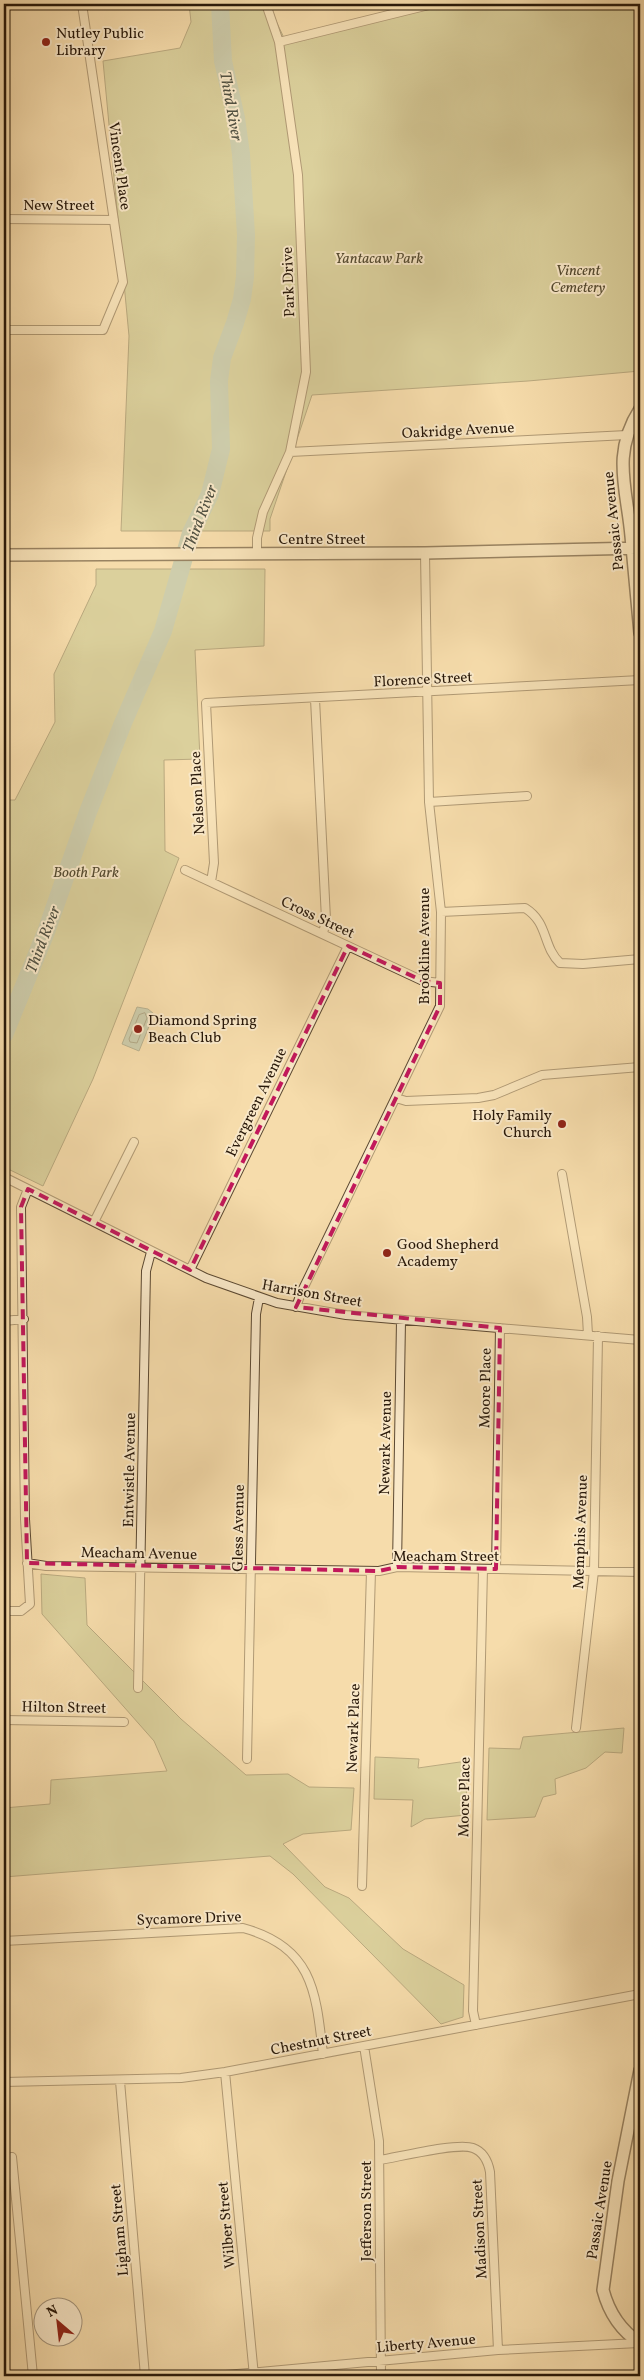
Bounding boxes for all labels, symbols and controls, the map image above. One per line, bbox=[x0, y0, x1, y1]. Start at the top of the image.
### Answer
place label: Nutley Public Library bbox=[56, 24, 144, 62]
marker: Nutley Public Library bbox=[40, 36, 52, 48]
water label: Third River bbox=[213, 70, 247, 144]
street label: Vincent Place bbox=[102, 121, 135, 212]
street label: New Street bbox=[23, 196, 95, 217]
street label: Park Drive bbox=[278, 246, 301, 317]
park label: Yantacaw Park bbox=[335, 249, 423, 270]
park label: Vincent Cemetery bbox=[551, 261, 606, 299]
street label: Oakridge Avenue bbox=[401, 418, 515, 445]
street label: Passaic Avenue bbox=[599, 470, 630, 572]
water label: Third River bbox=[178, 481, 224, 555]
street label: Centre Street bbox=[279, 530, 365, 551]
street label: Florence Street bbox=[373, 667, 473, 694]
street label: Nelson Place bbox=[186, 751, 211, 835]
park label: Booth Park bbox=[53, 863, 119, 884]
street label: Brookline Avenue bbox=[415, 888, 436, 1004]
street label: Cross Street bbox=[277, 892, 358, 945]
water label: Third River bbox=[21, 902, 67, 976]
place label: Diamond Spring Beach Club bbox=[148, 1011, 257, 1049]
marker: Diamond Spring Beach Club bbox=[132, 1023, 144, 1035]
street label: Evergreen Avenue bbox=[222, 1044, 293, 1161]
place label: Holy Family Church bbox=[472, 1106, 552, 1144]
marker: Holy Family Church bbox=[556, 1118, 568, 1130]
place label: Good Shepherd Academy bbox=[397, 1235, 499, 1273]
marker: Good Shepherd Academy bbox=[381, 1247, 393, 1259]
street label: Harrison Street bbox=[260, 1275, 364, 1314]
street label: Moore Place bbox=[475, 1348, 498, 1428]
street label: Newark Avenue bbox=[375, 1391, 398, 1495]
street label: Entwistle Avenue bbox=[119, 1412, 142, 1528]
street label: Memphis Avenue bbox=[569, 1475, 594, 1590]
street label: Gless Avenue bbox=[228, 1484, 251, 1572]
street label: Meacham Avenue bbox=[81, 1543, 197, 1566]
street label: Meacham Street bbox=[393, 1547, 499, 1568]
street label: Newark Place bbox=[342, 1683, 367, 1773]
street label: Hilton Street bbox=[21, 1697, 106, 1720]
street label: Moore Place bbox=[454, 1757, 477, 1837]
street label: Sycamore Drive bbox=[136, 1907, 242, 1932]
street label: Chestnut Street bbox=[269, 2021, 374, 2062]
street label: Passaic Avenue bbox=[582, 2159, 619, 2261]
street label: Jefferson Street bbox=[357, 2160, 378, 2262]
street label: Madison Street bbox=[467, 2178, 494, 2279]
street label: Wilber Street bbox=[213, 2180, 242, 2269]
street label: Ligham Street bbox=[106, 2183, 135, 2277]
north arrow bbox=[32, 2298, 82, 2348]
text: N bbox=[44, 2301, 62, 2323]
street label: Liberty Avenue bbox=[376, 2330, 477, 2359]

